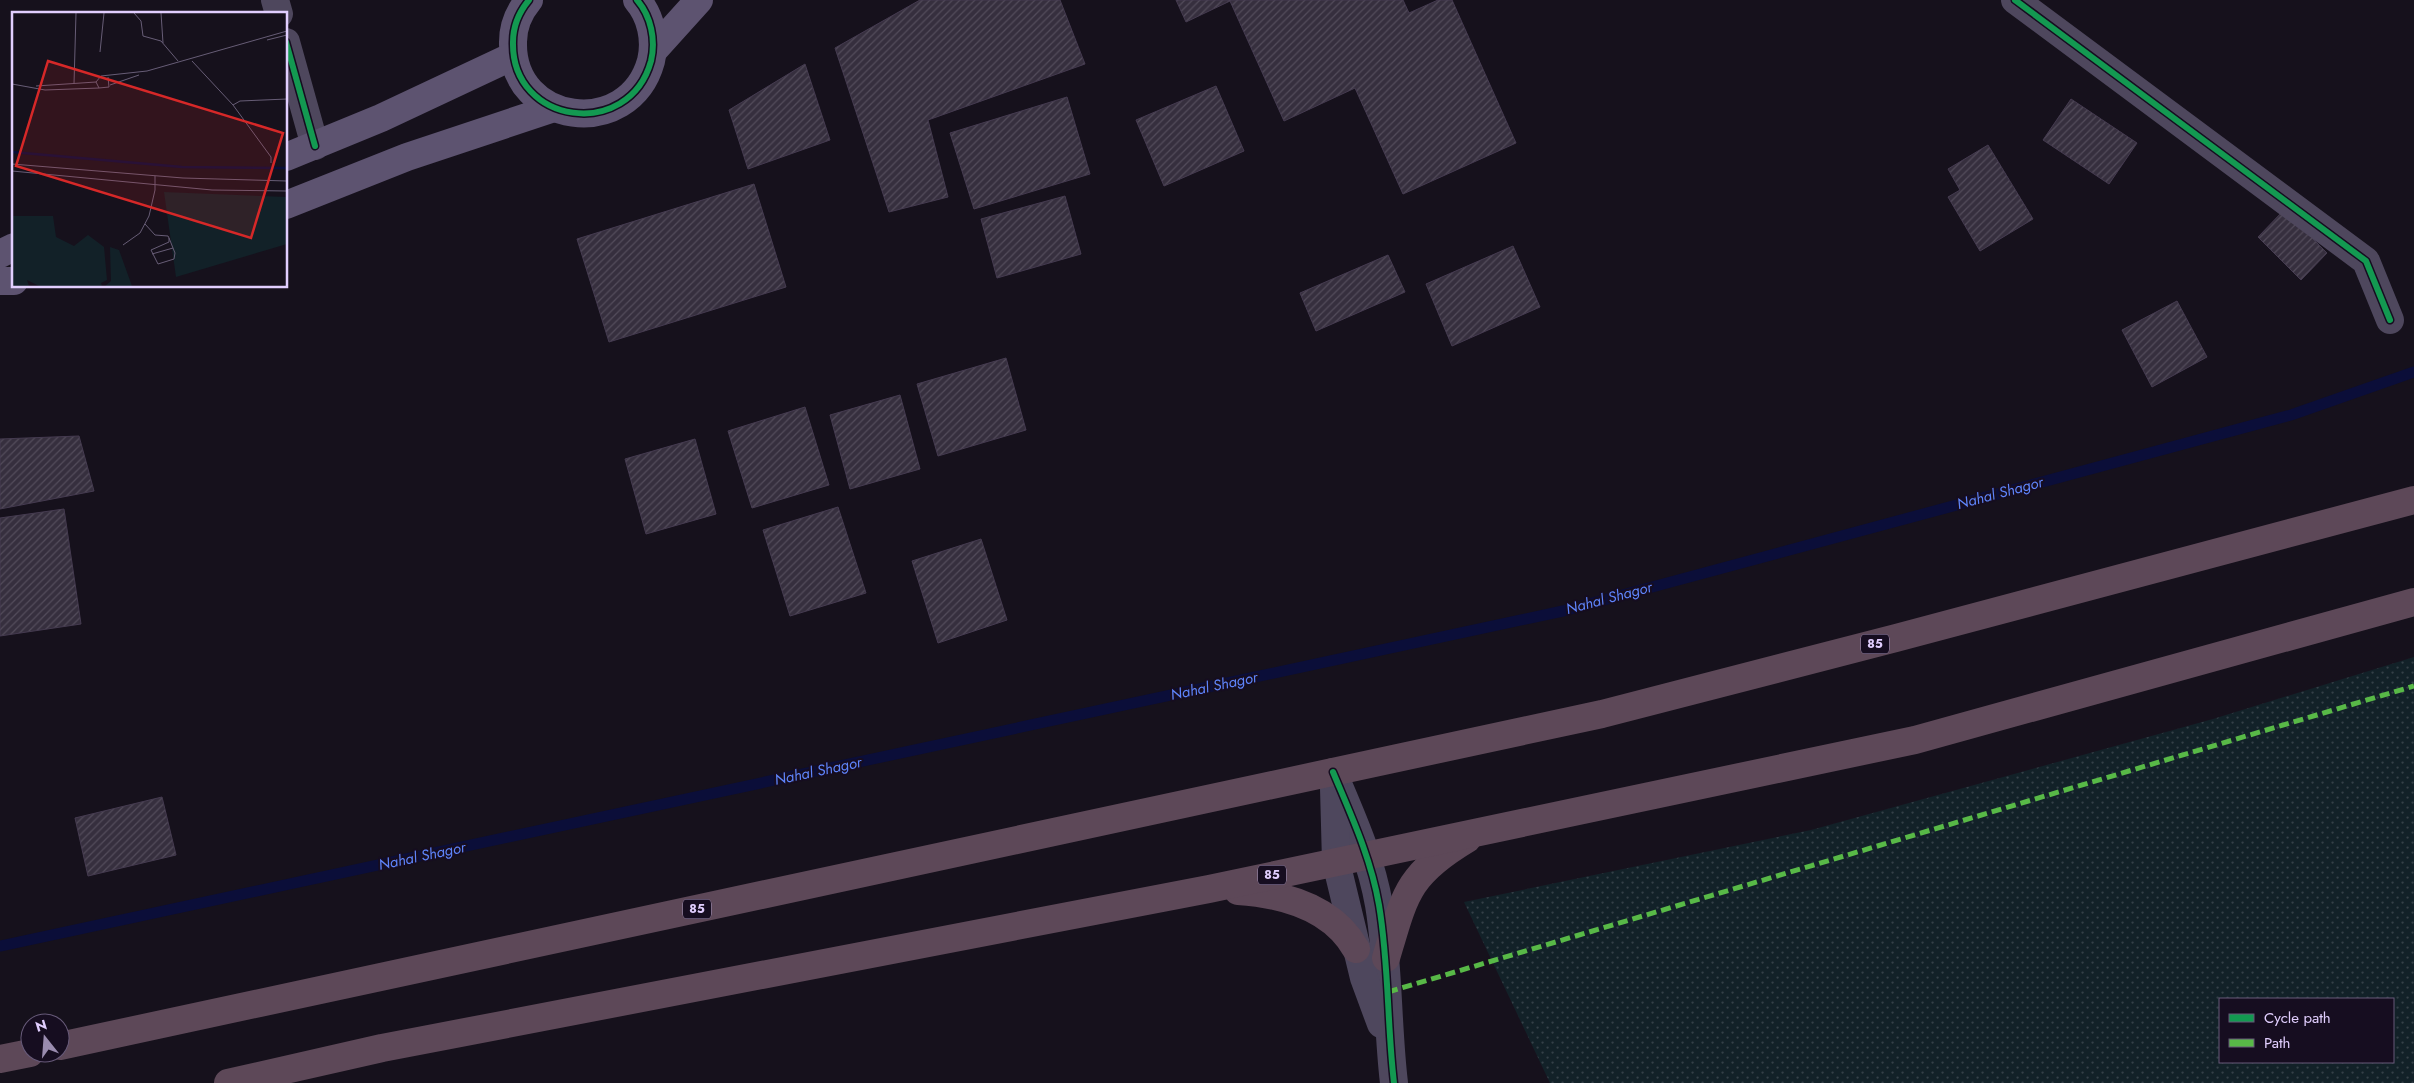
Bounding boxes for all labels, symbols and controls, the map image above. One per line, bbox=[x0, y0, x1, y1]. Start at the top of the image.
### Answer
inset map bbox=[12, 12, 288, 288]
water label: Nahal Shagor bbox=[1954, 471, 2047, 515]
water label: Nahal Shagor bbox=[1563, 576, 1656, 620]
road number: 85 bbox=[1861, 634, 1889, 654]
water label: Nahal Shagor bbox=[1168, 666, 1261, 706]
water label: Nahal Shagor bbox=[772, 751, 865, 791]
water label: Nahal Shagor bbox=[376, 836, 469, 876]
road number: 85 bbox=[1258, 866, 1286, 884]
road number: 85 bbox=[683, 900, 711, 919]
legend bbox=[2219, 998, 2394, 1063]
text: Cycle path bbox=[2264, 1007, 2331, 1029]
north arrow bbox=[20, 1013, 70, 1063]
text: N bbox=[33, 1014, 49, 1037]
text: Path bbox=[2264, 1032, 2290, 1054]

